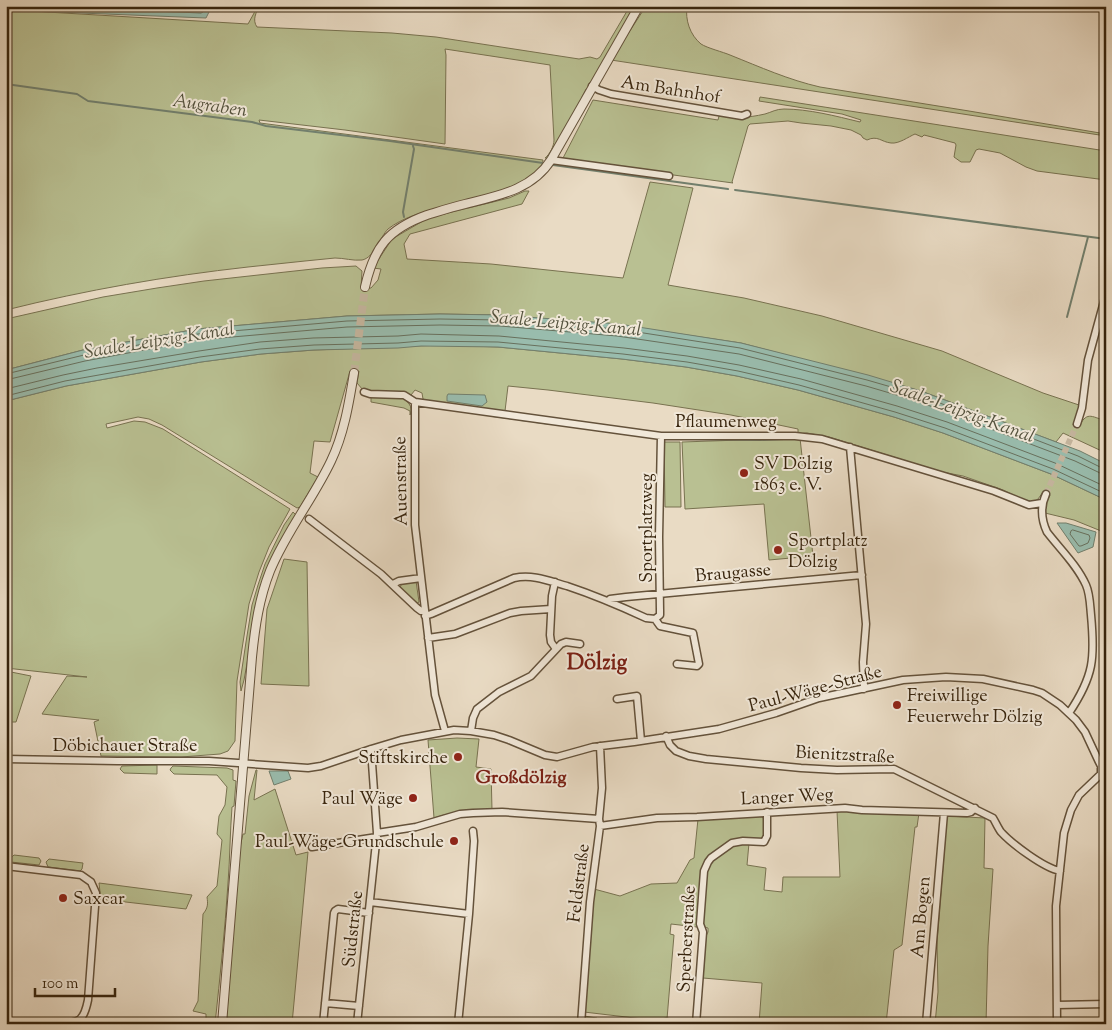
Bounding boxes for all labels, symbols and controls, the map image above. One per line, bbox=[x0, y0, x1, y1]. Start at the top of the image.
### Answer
street label: Am Bahnhof bbox=[619, 70, 723, 112]
water label: Augraben bbox=[171, 88, 249, 125]
water label: Saale-Leipzig-Kanal bbox=[489, 304, 643, 345]
water label: Saale-Leipzig-Kanal bbox=[82, 316, 237, 367]
water label: Saale-Leipzig-Kanal bbox=[886, 374, 1038, 451]
street label: Pflaumenweg bbox=[675, 410, 777, 436]
street label: Auenstraße bbox=[388, 436, 416, 526]
place label: SV Dölzig 1863 e. V. bbox=[754, 452, 833, 499]
marker: SV Dölzig 1863 e. V. bbox=[738, 467, 750, 479]
street label: Sportplatzweg bbox=[635, 473, 661, 583]
place label: Sportplatz Dölzig bbox=[788, 529, 868, 576]
marker: Sportplatz Dölzig bbox=[772, 544, 784, 556]
street label: Braugasse bbox=[694, 558, 772, 590]
district label: Dölzig bbox=[567, 648, 628, 680]
street label: Paul-Wäge-Straße bbox=[746, 660, 885, 720]
place label: Freiwillige Feuerwehr Dölzig bbox=[907, 684, 1043, 731]
marker: Freiwillige Feuerwehr Dölzig bbox=[891, 699, 903, 711]
street label: Döbichauer Straße bbox=[53, 734, 197, 760]
street label: Bienitzstraße bbox=[795, 740, 895, 772]
place label: Stiftskirche bbox=[358, 746, 448, 772]
marker: Stiftskirche bbox=[452, 751, 464, 763]
district label: Großdölzig bbox=[476, 765, 567, 792]
street label: Langer Weg bbox=[740, 783, 834, 813]
place label: Paul Wäge bbox=[322, 787, 403, 813]
marker: Paul Wäge bbox=[407, 792, 419, 804]
place label: Paul-Wäge-Grundschule bbox=[255, 830, 444, 856]
marker: Paul-Wäge-Grundschule bbox=[448, 835, 460, 847]
street label: Feldstraße bbox=[562, 842, 598, 924]
street label: Am Bogen bbox=[905, 875, 939, 959]
street label: Sperberstraße bbox=[672, 885, 704, 993]
place label: Saxcar bbox=[73, 887, 125, 913]
street label: Südstraße bbox=[337, 889, 371, 969]
marker: Saxcar bbox=[57, 892, 69, 904]
scale bar bbox=[35, 965, 115, 997]
text: 100 m bbox=[42, 974, 79, 995]

